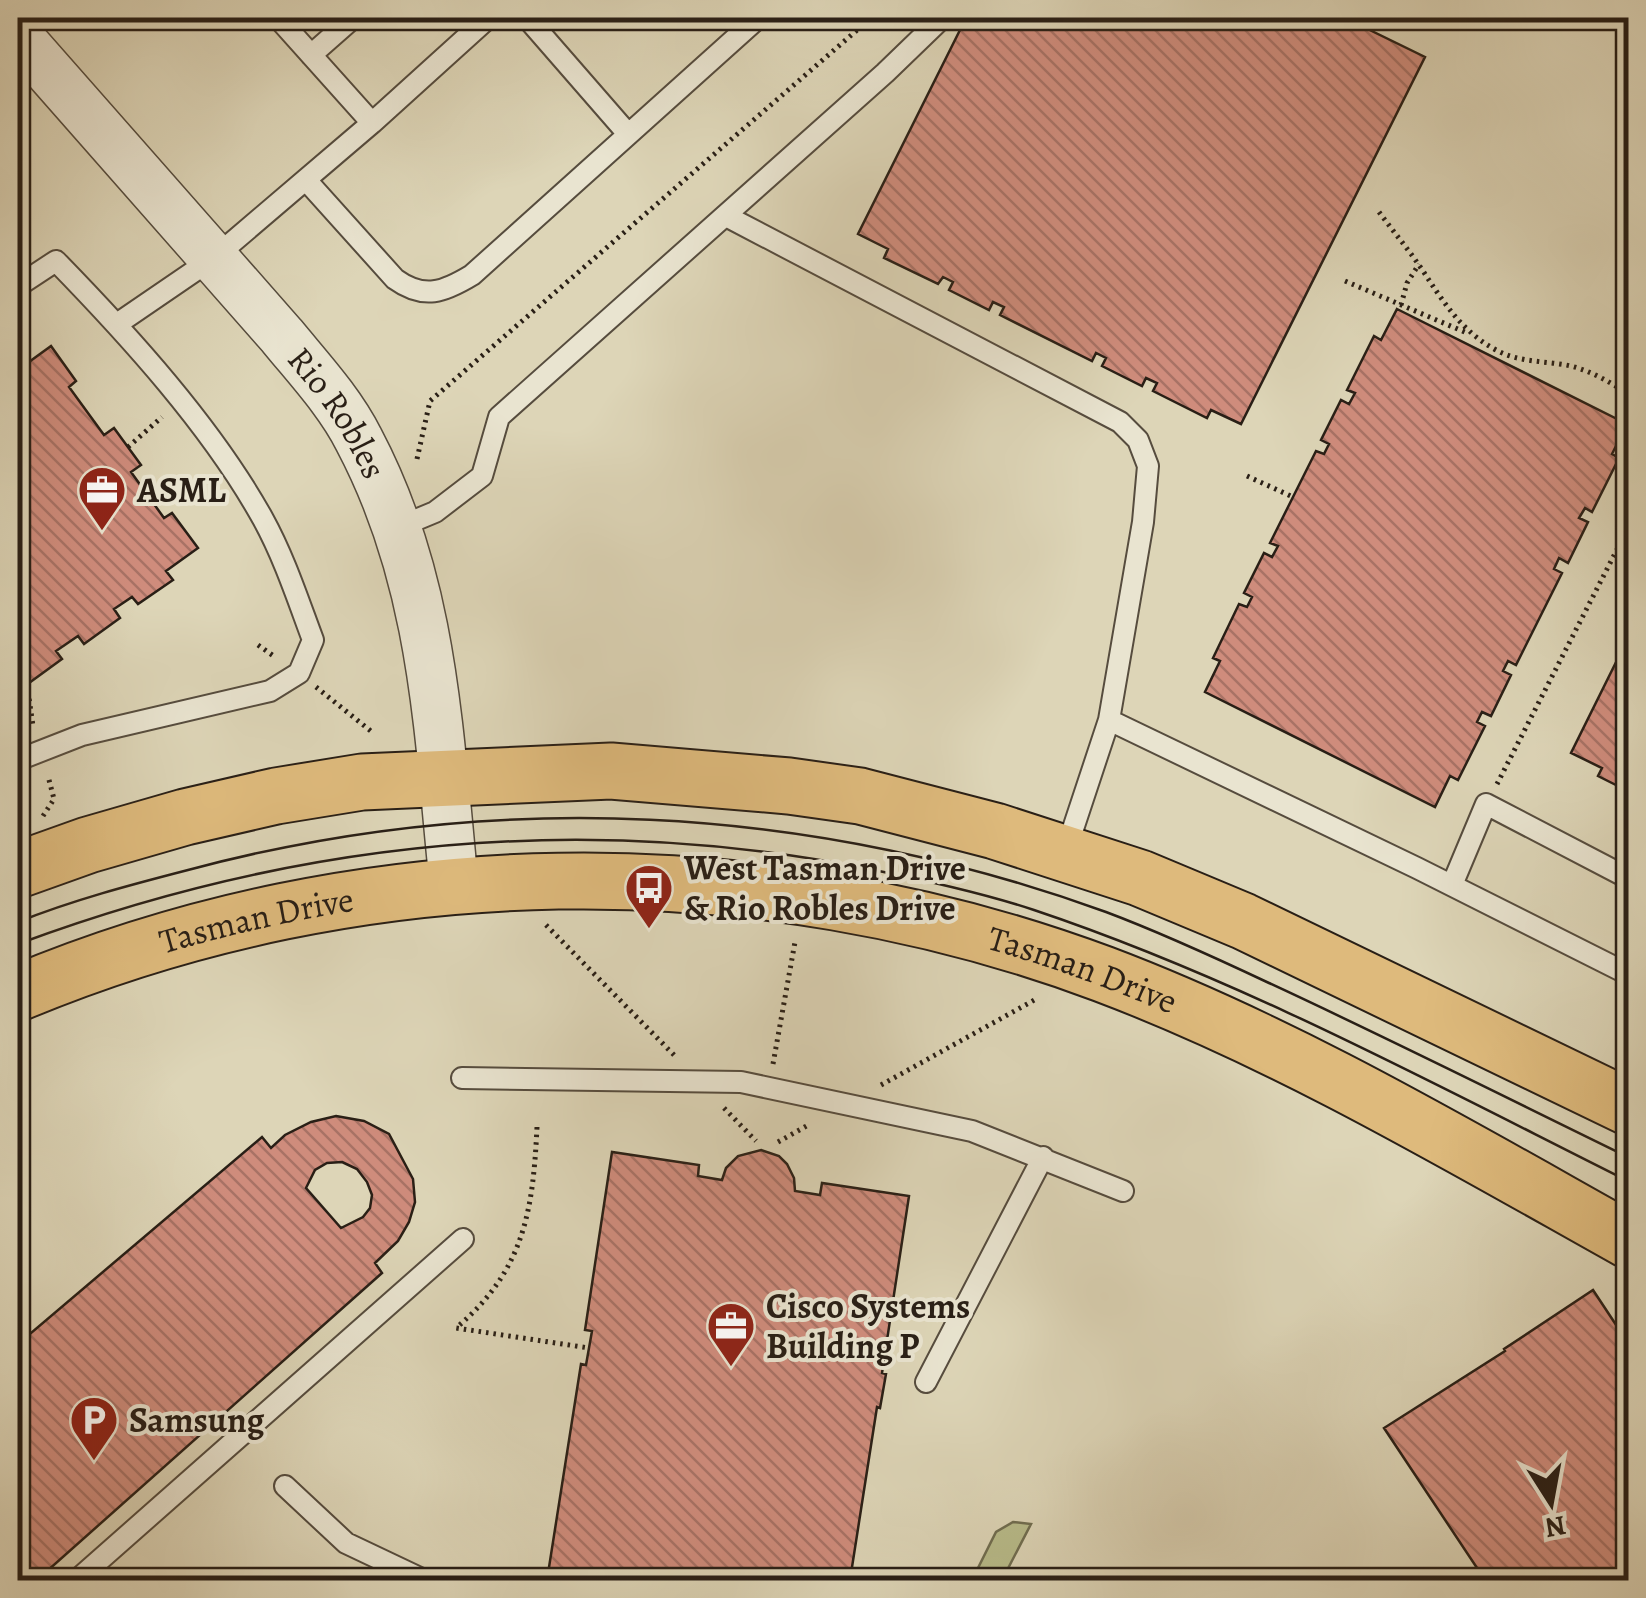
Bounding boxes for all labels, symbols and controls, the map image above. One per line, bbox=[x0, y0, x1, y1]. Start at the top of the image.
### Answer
street label: Rio Robles bbox=[277, 336, 398, 486]
office icon: ASML bbox=[76, 464, 128, 532]
place label: ASML bbox=[136, 466, 226, 514]
place label: West Tasman Drive & Rio Robles Drive bbox=[683, 844, 966, 932]
bus stop icon: West Tasman Drive & Rio Robles Drive bbox=[623, 862, 675, 930]
street label: Tasman Drive bbox=[153, 875, 357, 965]
street label: Tasman Drive bbox=[983, 914, 1185, 1025]
place label: Cisco Systems Building P bbox=[766, 1282, 970, 1370]
office icon: Cisco Systems Building P bbox=[705, 1300, 757, 1368]
parking icon: Samsung bbox=[68, 1394, 120, 1462]
place label: Samsung bbox=[129, 1396, 265, 1444]
north arrow bbox=[1501, 1453, 1601, 1553]
text: N bbox=[1542, 1506, 1569, 1547]

